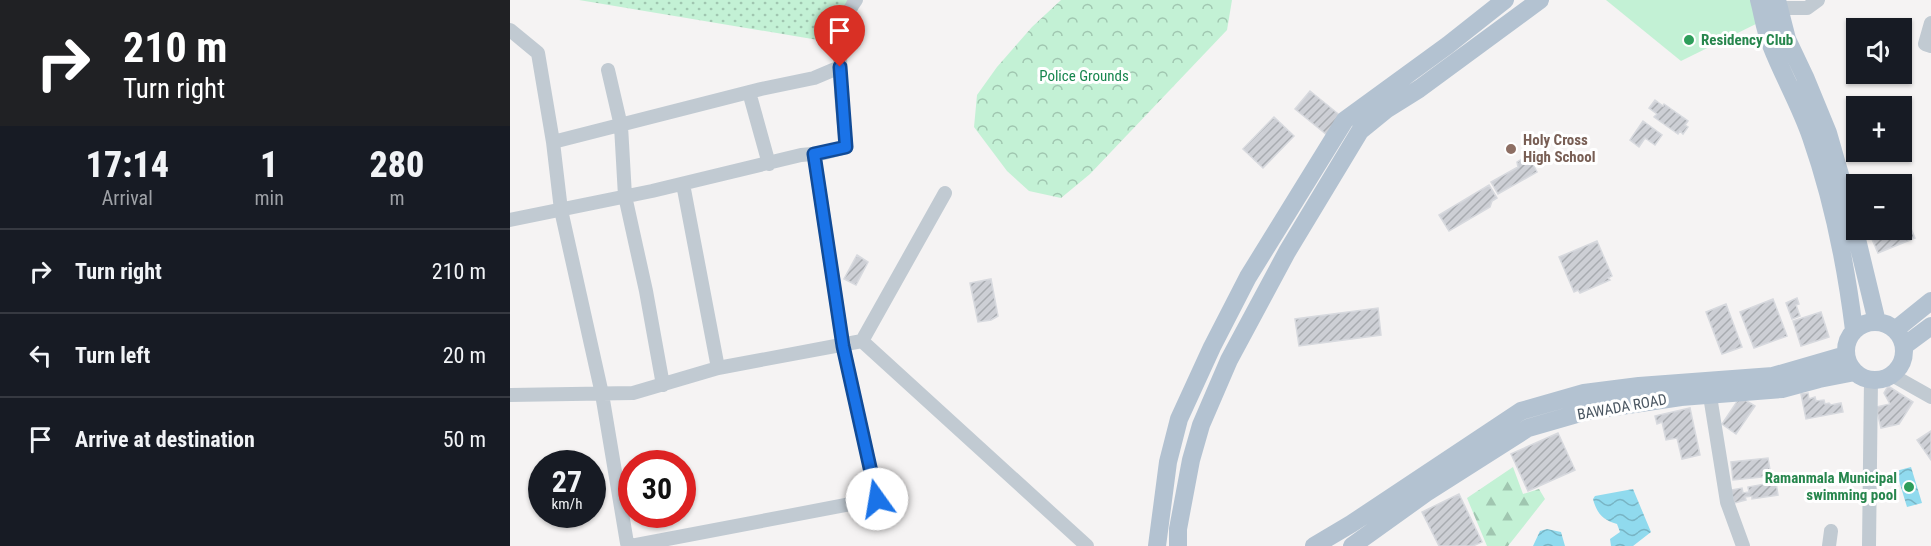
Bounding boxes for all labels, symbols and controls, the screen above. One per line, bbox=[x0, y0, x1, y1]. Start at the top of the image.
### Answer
pin bbox=[814, 5, 865, 67]
icon: arrive bbox=[823, 14, 856, 47]
map controls bbox=[1846, 18, 1912, 240]
button: sound bbox=[1846, 18, 1912, 84]
text: 210 m bbox=[123, 23, 228, 72]
icon: right bbox=[24, 24, 102, 102]
place label: Residency Club bbox=[1701, 31, 1793, 49]
marker: Residency Club bbox=[1682, 33, 1696, 47]
park label: Police Grounds bbox=[1039, 67, 1129, 85]
text: Turn right bbox=[123, 73, 225, 105]
button: + bbox=[1846, 96, 1912, 162]
place label: Holy Cross High School bbox=[1523, 131, 1595, 166]
marker: Holy Cross High School bbox=[1504, 142, 1518, 156]
text: 17:14 bbox=[86, 144, 169, 186]
text: 1 bbox=[260, 144, 278, 186]
text: 280 bbox=[369, 144, 424, 186]
button: − bbox=[1846, 174, 1912, 240]
text: Arrival bbox=[102, 186, 153, 210]
text: min bbox=[255, 186, 284, 210]
text: m bbox=[389, 186, 404, 210]
icon: right bbox=[24, 255, 57, 288]
text: Turn right bbox=[75, 259, 162, 284]
text: 210 m bbox=[432, 259, 486, 284]
icon: left bbox=[24, 339, 57, 372]
text: Turn left bbox=[75, 343, 150, 368]
text: 20 m bbox=[443, 343, 486, 368]
street label: BAWADA ROAD bbox=[1576, 390, 1668, 424]
icon: arrive bbox=[24, 423, 57, 456]
text: Arrive at destination bbox=[75, 427, 255, 452]
text: 50 m bbox=[443, 427, 486, 452]
speed limit sign: 30 bbox=[618, 450, 696, 528]
text: 27 bbox=[552, 464, 582, 499]
position arrow bbox=[845, 467, 909, 531]
place label: Ramanmala Municipal swimming pool bbox=[1765, 469, 1897, 504]
marker: Ramanmala Municipal swimming pool bbox=[1902, 480, 1916, 494]
text: km/h bbox=[552, 495, 582, 513]

